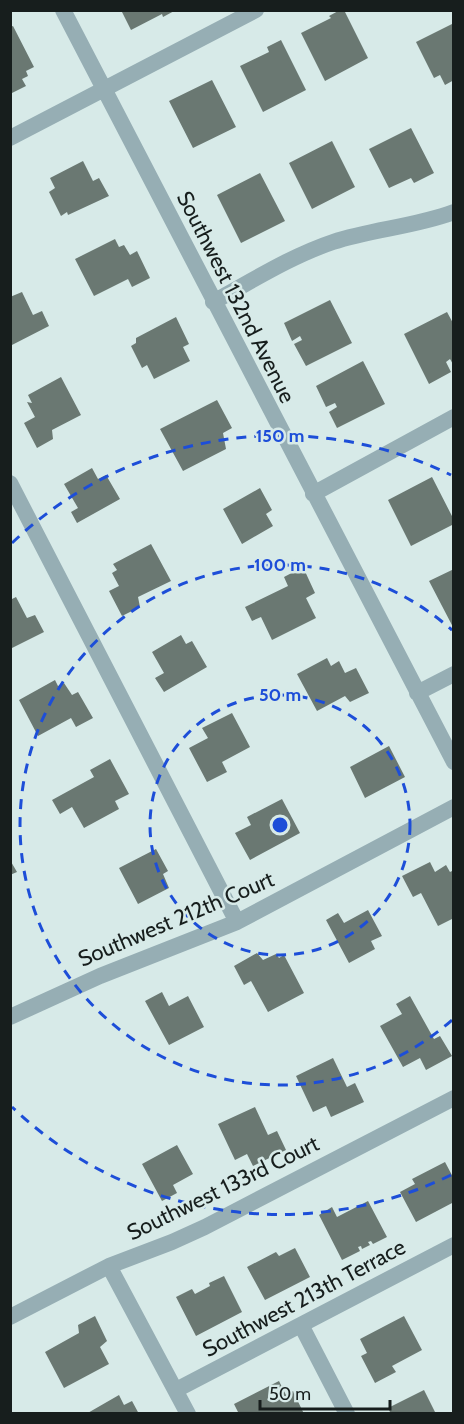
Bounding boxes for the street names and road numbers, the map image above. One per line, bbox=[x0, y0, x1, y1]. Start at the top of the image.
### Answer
street label: Southwest 132nd Avenue bbox=[171, 187, 301, 407]
street label: Southwest 212th Court bbox=[74, 865, 278, 972]
street label: Southwest 133rd Court bbox=[123, 1130, 324, 1246]
street label: Southwest 213th Terrace bbox=[198, 1233, 410, 1363]

